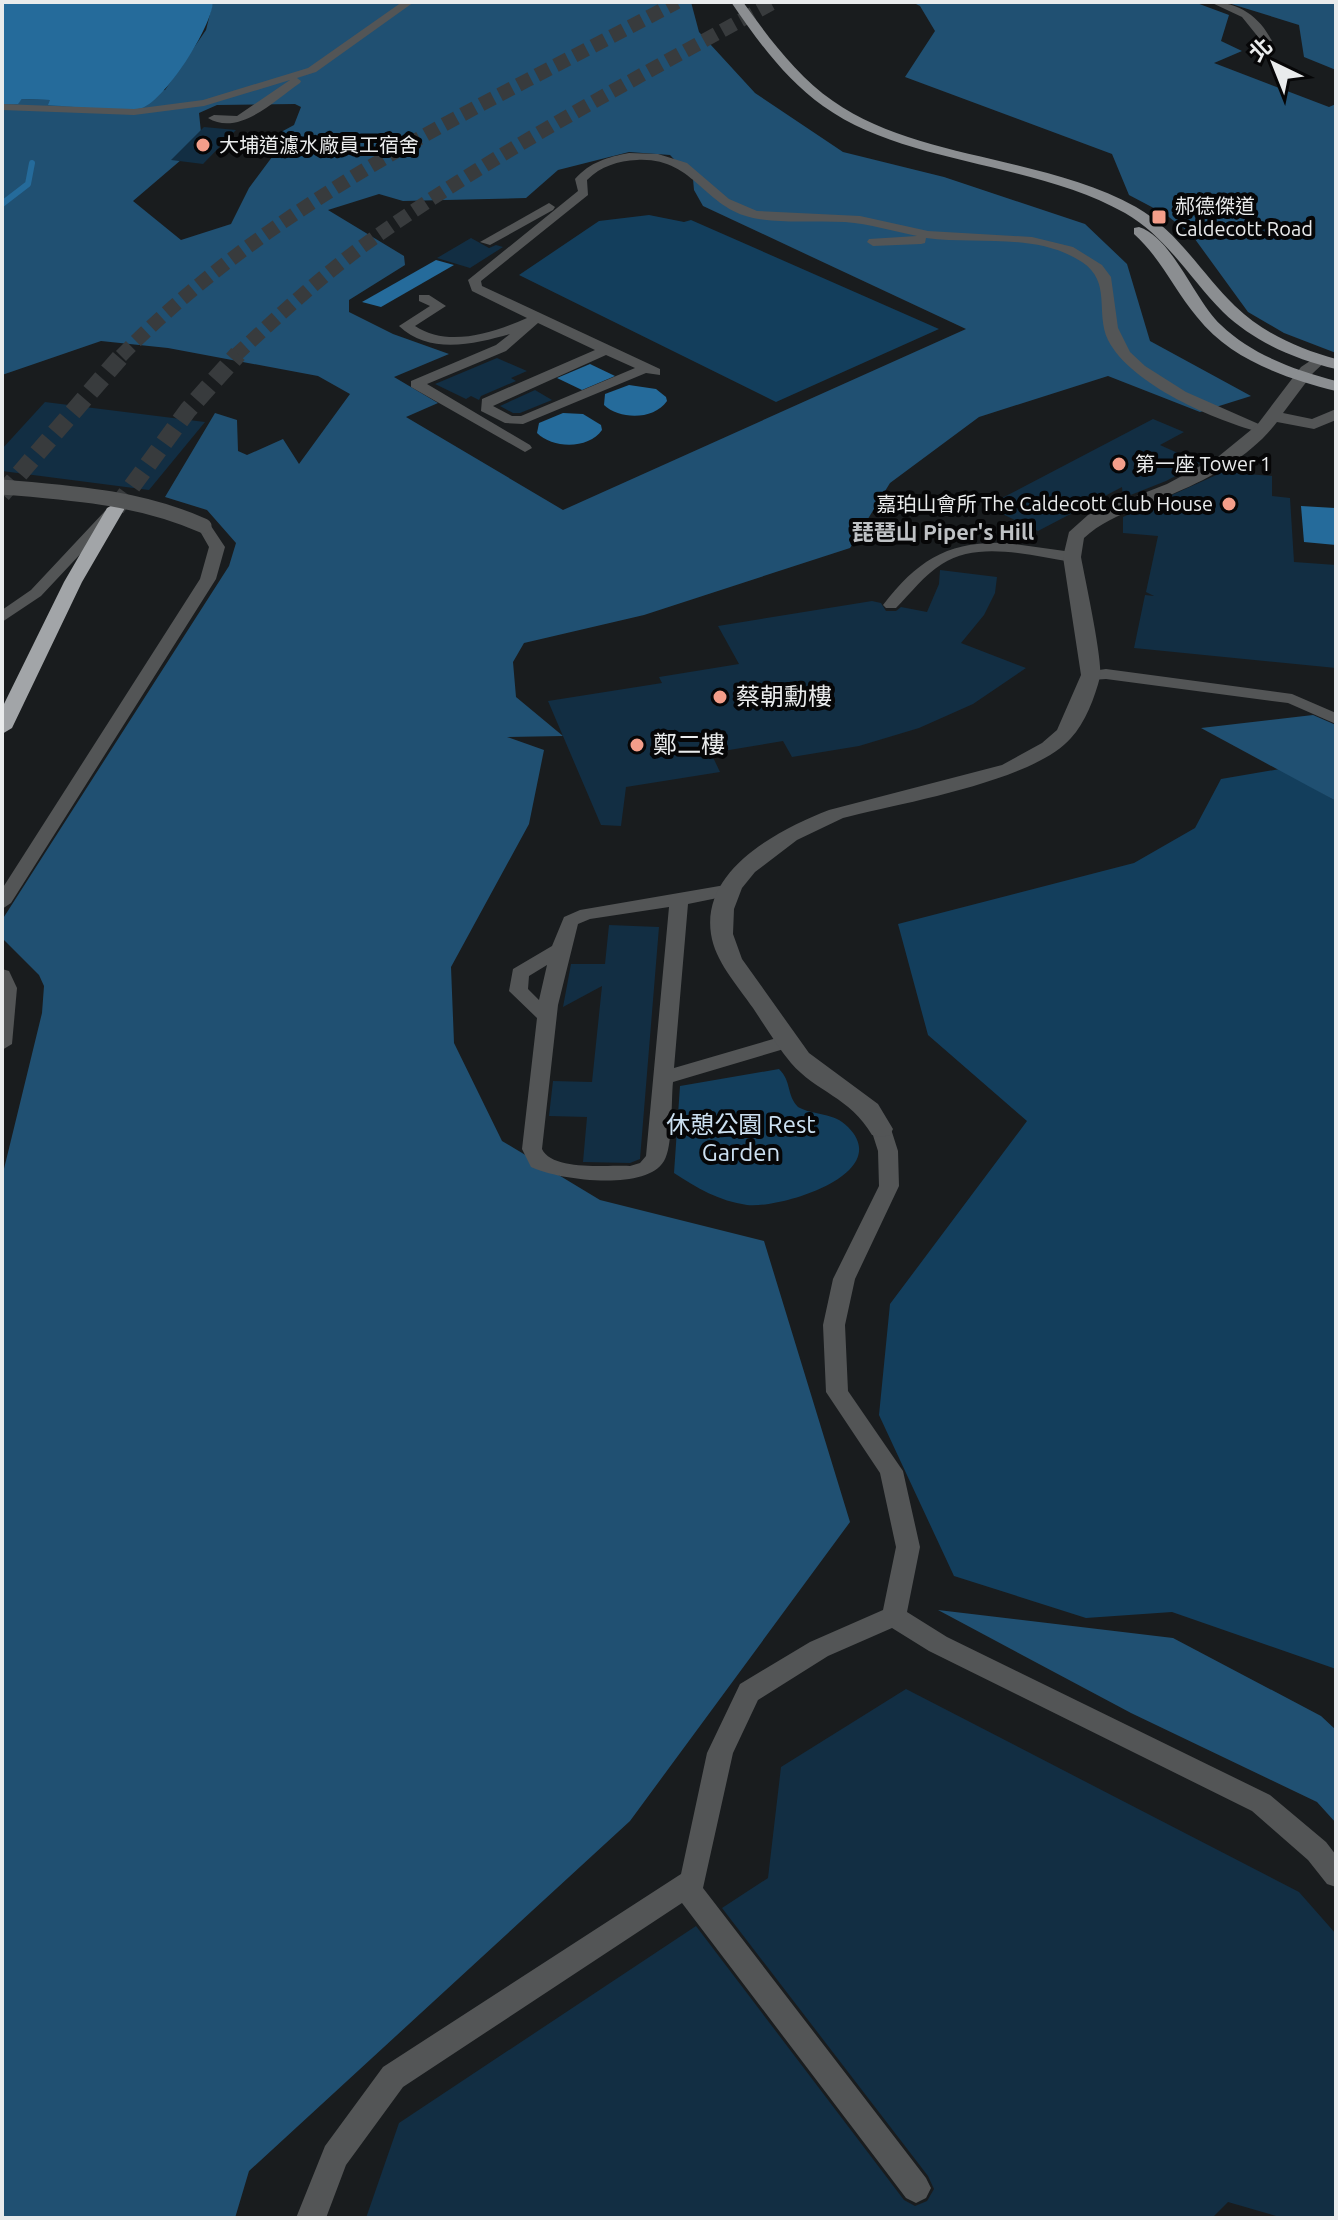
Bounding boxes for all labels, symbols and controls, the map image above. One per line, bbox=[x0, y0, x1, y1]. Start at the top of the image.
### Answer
north arrow bbox=[1234, 24, 1314, 104]
text: 北 bbox=[1243, 32, 1277, 66]
place label: 大埔道濾水廠員工宿舍 bbox=[219, 133, 419, 156]
marker: 大埔道濾水廠員工宿舍 bbox=[194, 136, 212, 154]
place label: 郝德傑道 Caldecott Road bbox=[1175, 194, 1313, 240]
marker: 郝德傑道 Caldecott Road bbox=[1150, 208, 1168, 226]
place label: 第一座 Tower 1 bbox=[1135, 452, 1271, 475]
marker: 第一座 Tower 1 bbox=[1110, 455, 1128, 473]
place label: 嘉珀山會所 The Caldecott Club House bbox=[877, 492, 1213, 515]
marker: 嘉珀山會所 The Caldecott Club House bbox=[1220, 495, 1238, 513]
district label: 琵琶山 Piper's Hill bbox=[852, 519, 1035, 544]
place label: 蔡朝勳樓 bbox=[736, 683, 832, 710]
marker: 蔡朝勳樓 bbox=[711, 688, 729, 706]
place label: 鄭二樓 bbox=[653, 731, 725, 758]
marker: 鄭二樓 bbox=[628, 736, 646, 754]
park label: 休憩公園 Rest Garden bbox=[666, 1111, 816, 1166]

